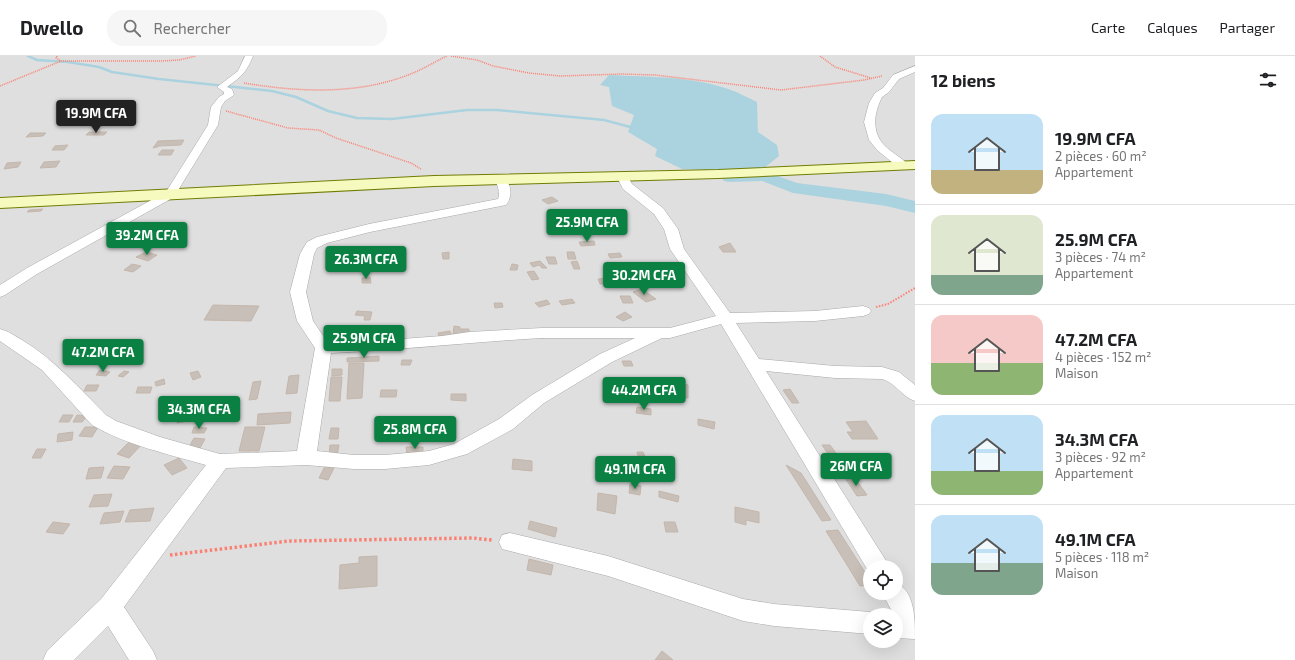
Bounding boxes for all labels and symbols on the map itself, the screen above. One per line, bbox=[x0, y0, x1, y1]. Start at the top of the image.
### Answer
pin: 19.9M CFA bbox=[50, 100, 142, 134]
pin: 25.9M CFA bbox=[541, 209, 633, 243]
pin: 39.2M CFA bbox=[101, 222, 193, 256]
pin: 26.3M CFA bbox=[320, 246, 412, 280]
pin: 30.2M CFA bbox=[598, 262, 690, 296]
pin: 25.9M CFA bbox=[318, 325, 410, 359]
pin: 47.2M CFA bbox=[57, 339, 149, 373]
pin: 44.2M CFA bbox=[598, 377, 690, 411]
pin: 34.3M CFA bbox=[153, 396, 245, 430]
pin: 25.8M CFA bbox=[369, 416, 461, 450]
pin: 26M CFA bbox=[819, 453, 893, 487]
pin: 49.1M CFA bbox=[589, 456, 681, 490]

